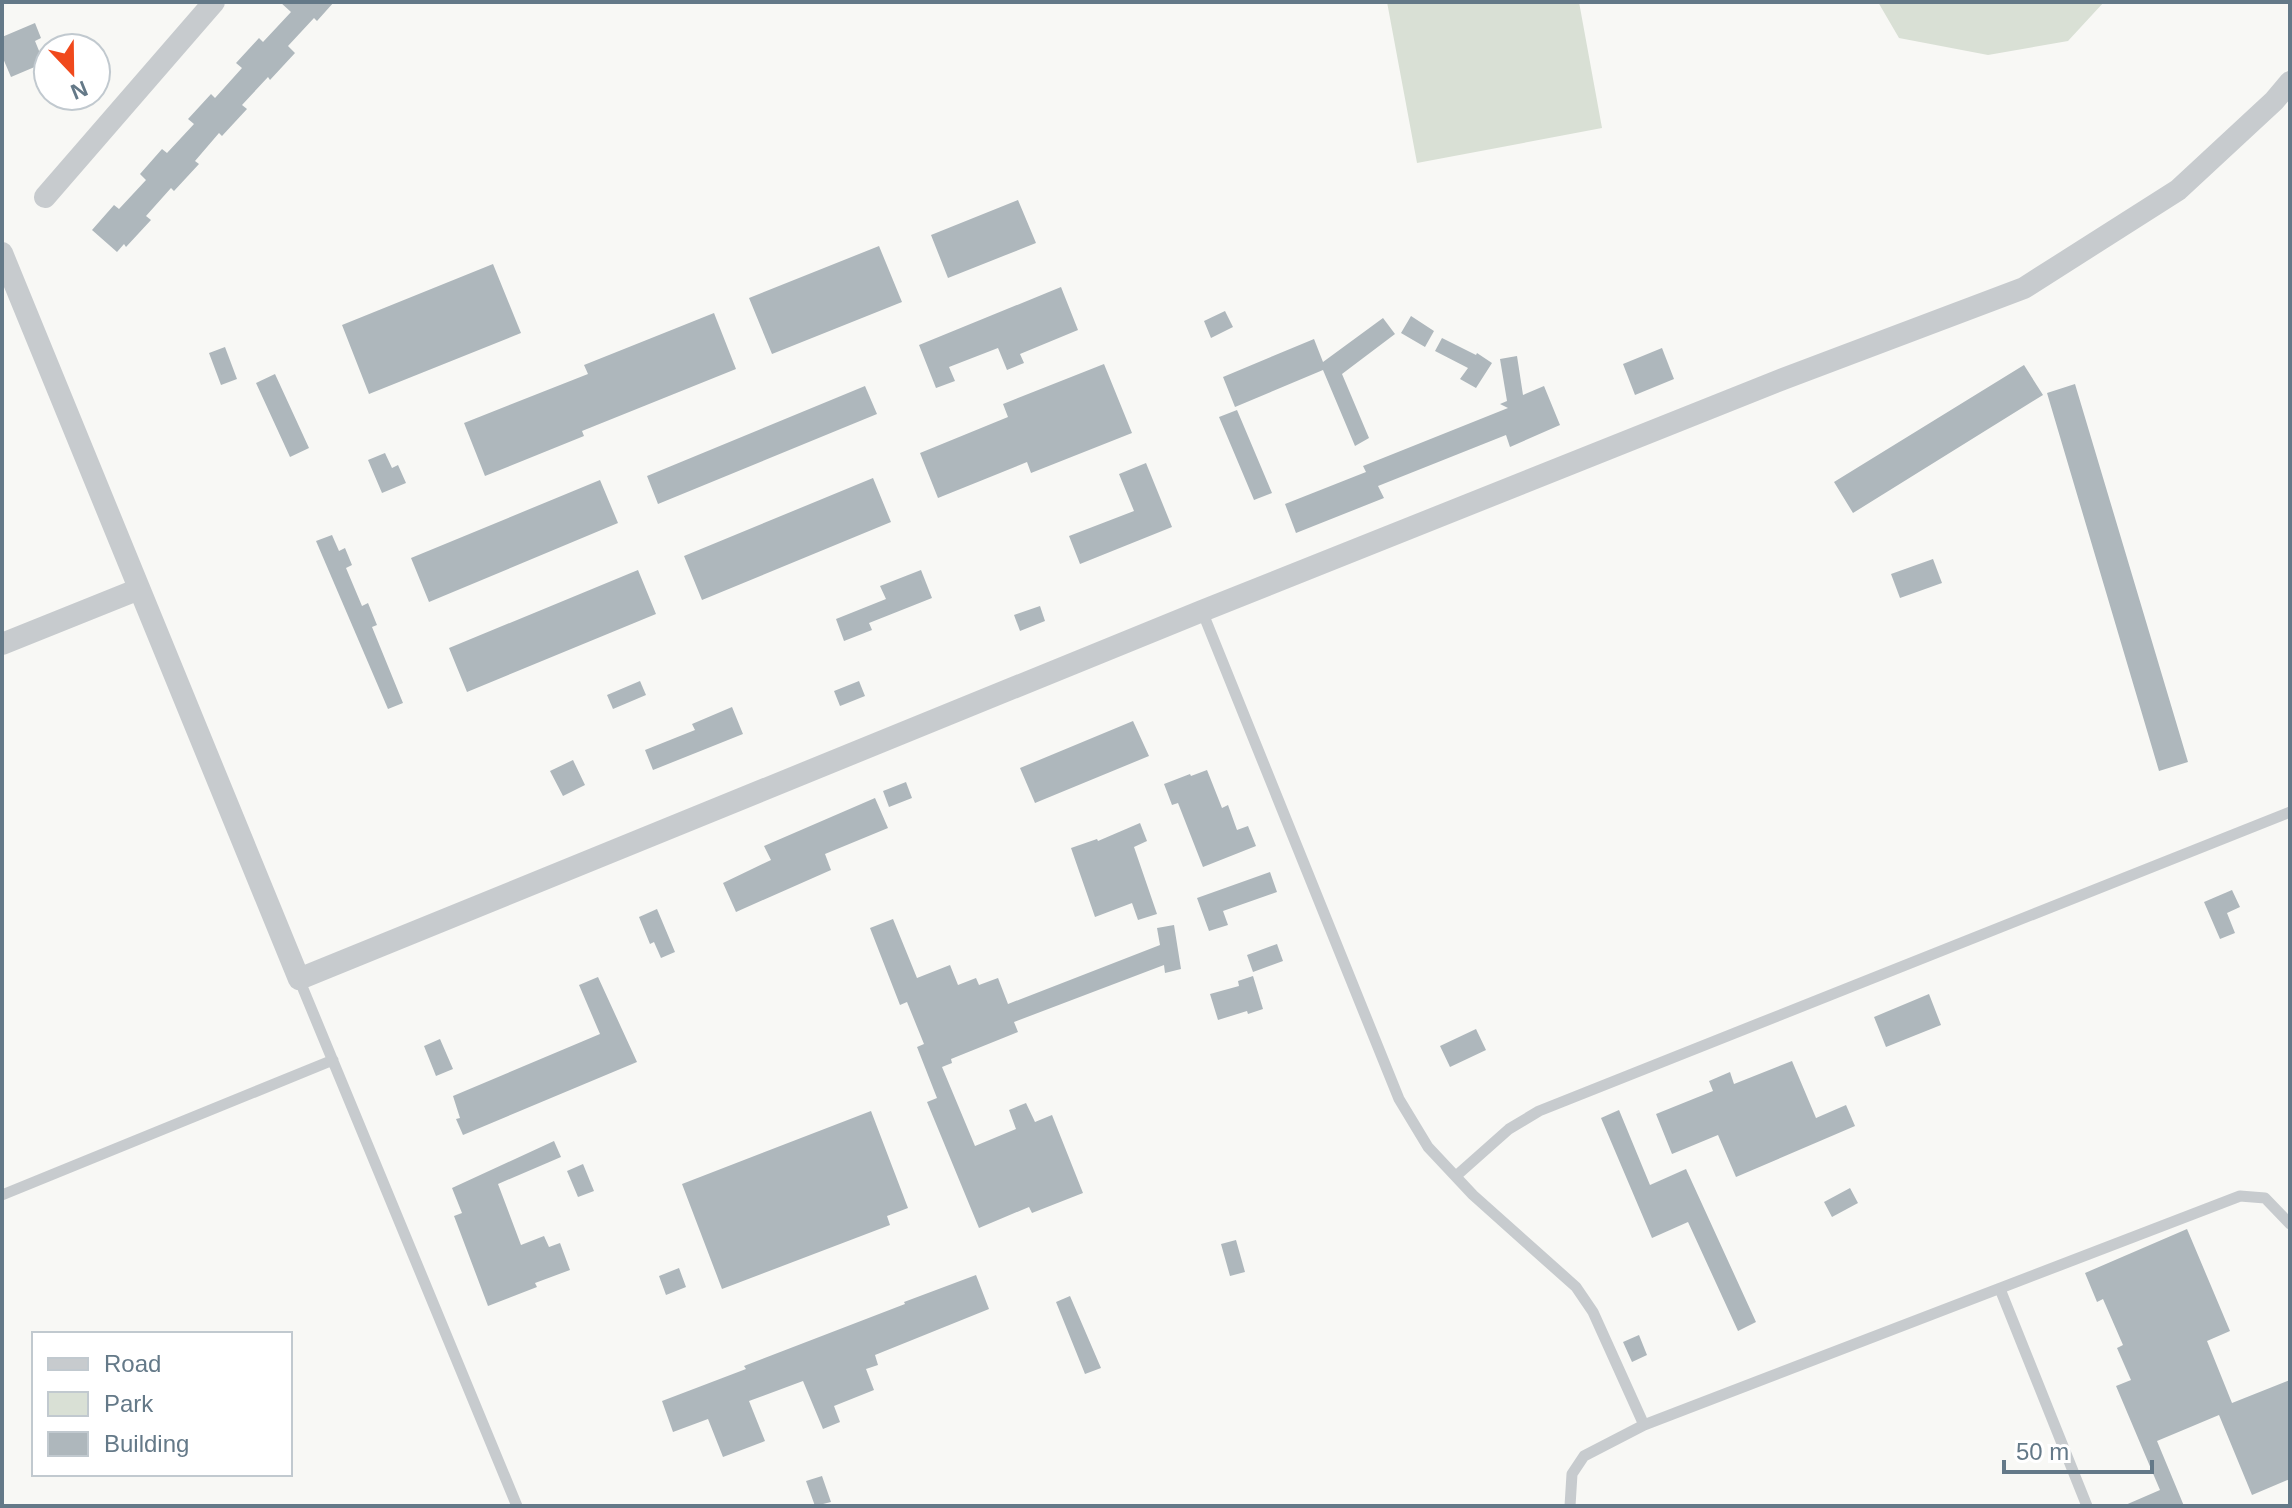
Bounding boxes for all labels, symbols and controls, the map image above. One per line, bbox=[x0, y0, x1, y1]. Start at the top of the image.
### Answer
north arrow bbox=[32, 32, 112, 112]
text: N bbox=[67, 76, 91, 105]
legend bbox=[32, 1332, 292, 1476]
text: Road bbox=[104, 1350, 161, 1377]
text: Park bbox=[104, 1390, 154, 1417]
scale bar bbox=[2004, 1424, 2152, 1474]
text: Building bbox=[104, 1430, 189, 1457]
text: 50 m bbox=[2016, 1438, 2069, 1465]

